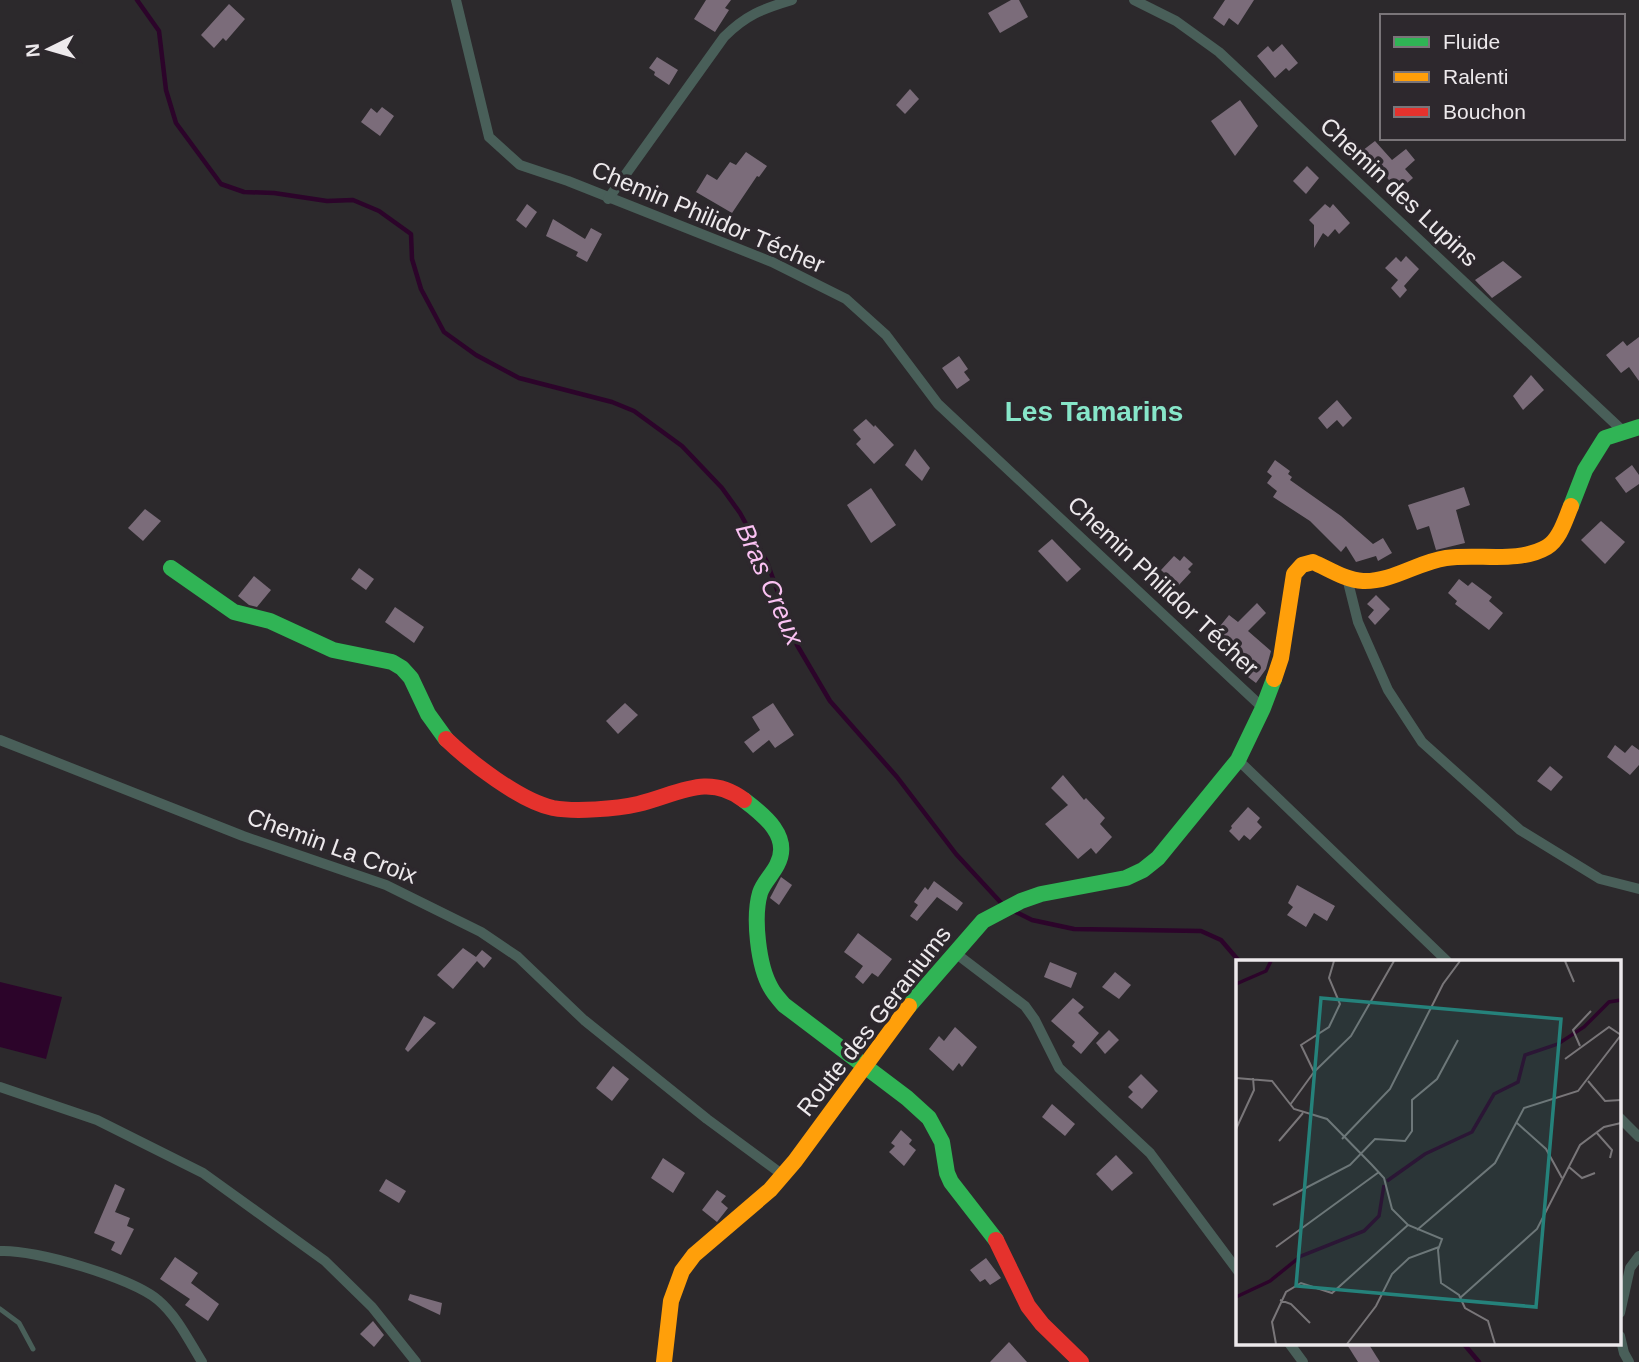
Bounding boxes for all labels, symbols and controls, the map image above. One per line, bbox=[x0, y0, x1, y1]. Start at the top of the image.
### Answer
north arrow bbox=[14, 14, 84, 84]
legend bbox=[1380, 14, 1625, 140]
text: Fluide bbox=[1443, 30, 1500, 53]
text: N bbox=[22, 43, 44, 58]
text: Ralenti bbox=[1443, 65, 1508, 88]
text: Bouchon bbox=[1443, 100, 1526, 123]
street label: Chemin des Lupins bbox=[1315, 112, 1484, 272]
street label: Chemin Philidor Técher bbox=[588, 155, 829, 278]
district label: Les Tamarins bbox=[1005, 396, 1183, 427]
street label: Chemin Philidor Técher bbox=[1063, 490, 1264, 681]
water label: Bras Creux bbox=[730, 518, 811, 650]
street label: Chemin La Croix bbox=[244, 802, 421, 889]
street label: Route des Geraniums bbox=[791, 920, 956, 1121]
inset map bbox=[1236, 960, 1622, 1344]

